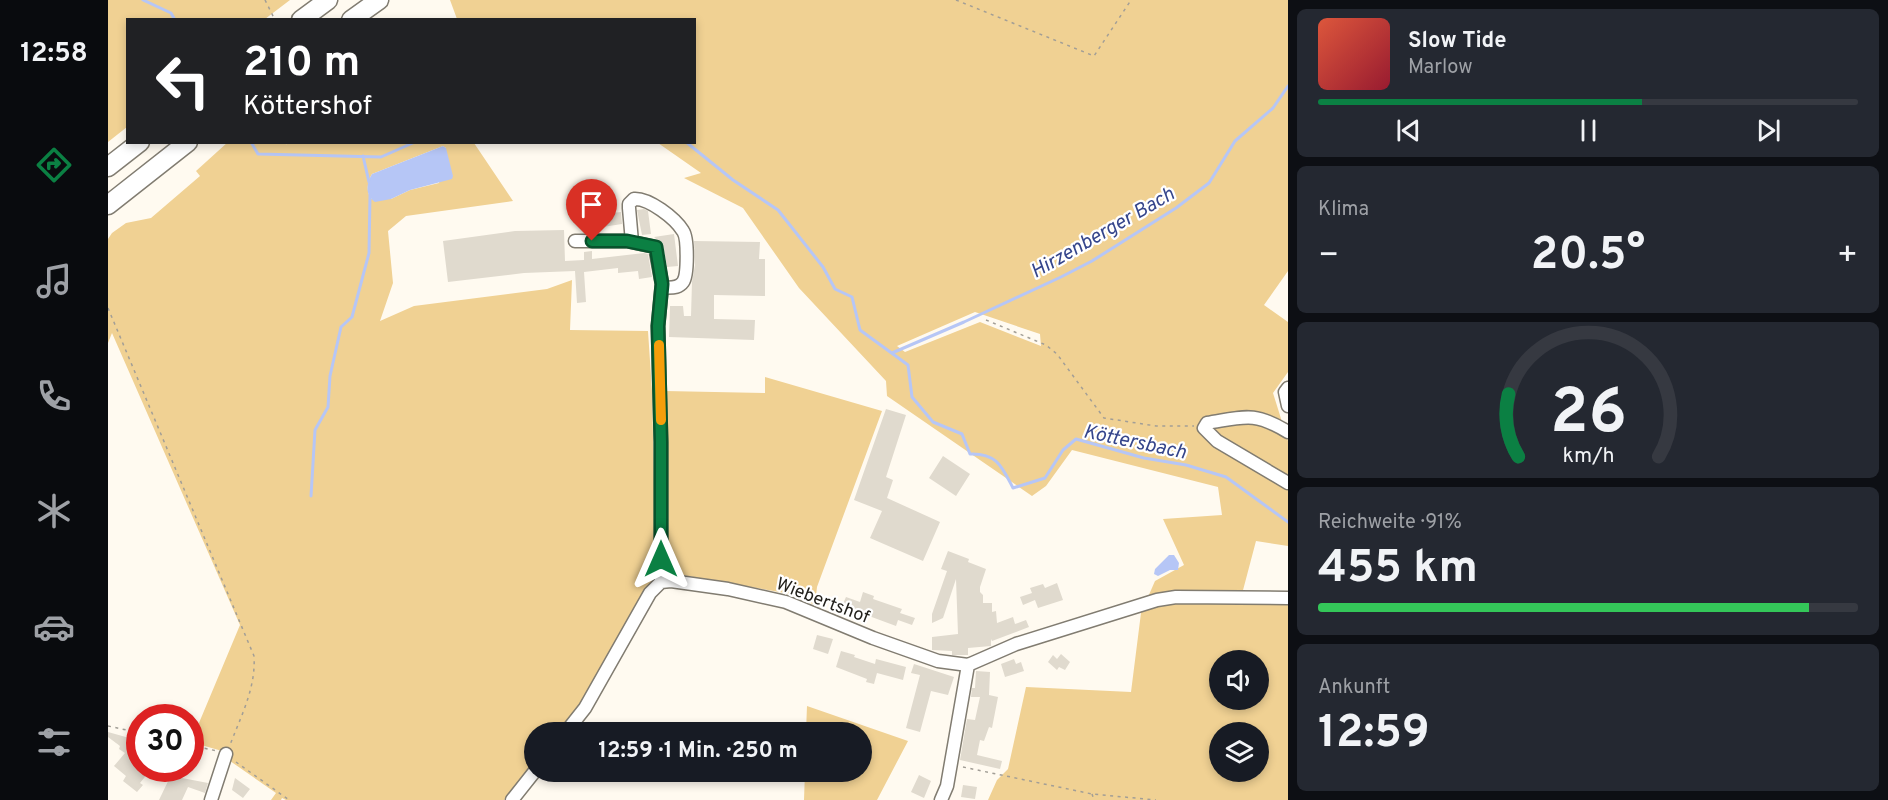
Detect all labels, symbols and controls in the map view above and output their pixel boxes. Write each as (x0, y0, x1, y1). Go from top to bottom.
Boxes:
text: Slow Tide (1408, 28, 1507, 55)
text: 12:58 (20, 37, 88, 71)
text: 210 m (243, 38, 360, 91)
icon: left (144, 42, 222, 120)
text: Marlow (1408, 55, 1472, 81)
text: Köttershof (243, 90, 372, 124)
icon: previous (1392, 114, 1425, 147)
icon: pause (1572, 114, 1605, 147)
icon: next (1752, 114, 1785, 147)
icon: directions (33, 144, 75, 186)
pin (566, 179, 617, 241)
water label: Hirzenberger Bach (1026, 182, 1180, 286)
icon: arrive (575, 188, 608, 221)
text: Klima (1318, 197, 1369, 223)
text: 20.5° (1531, 228, 1645, 285)
text: − (1318, 236, 1339, 278)
text: + (1837, 236, 1858, 278)
icon: music (33, 260, 75, 302)
icon: phone (33, 375, 75, 417)
text: 26 (1550, 376, 1626, 455)
water label: Köttersbach (1081, 419, 1189, 467)
text: km/h (1562, 443, 1614, 470)
icon: climate (33, 490, 75, 532)
text: Reichweite · 91% (1318, 510, 1462, 536)
position arrow (629, 527, 693, 591)
text: 455 km (1318, 541, 1478, 598)
street label: Wiebertshof (772, 573, 872, 630)
icon: car (33, 606, 75, 648)
map controls (1209, 650, 1269, 782)
button: sound (1209, 650, 1269, 710)
text: Ankunft (1318, 675, 1390, 701)
speed limit sign: 30 (126, 704, 204, 782)
text: 12:59 (1318, 706, 1430, 763)
icon: filters (33, 721, 75, 763)
button: layers (1209, 722, 1269, 782)
text: 12:59 · 1 Min. · 250 m (598, 738, 798, 765)

